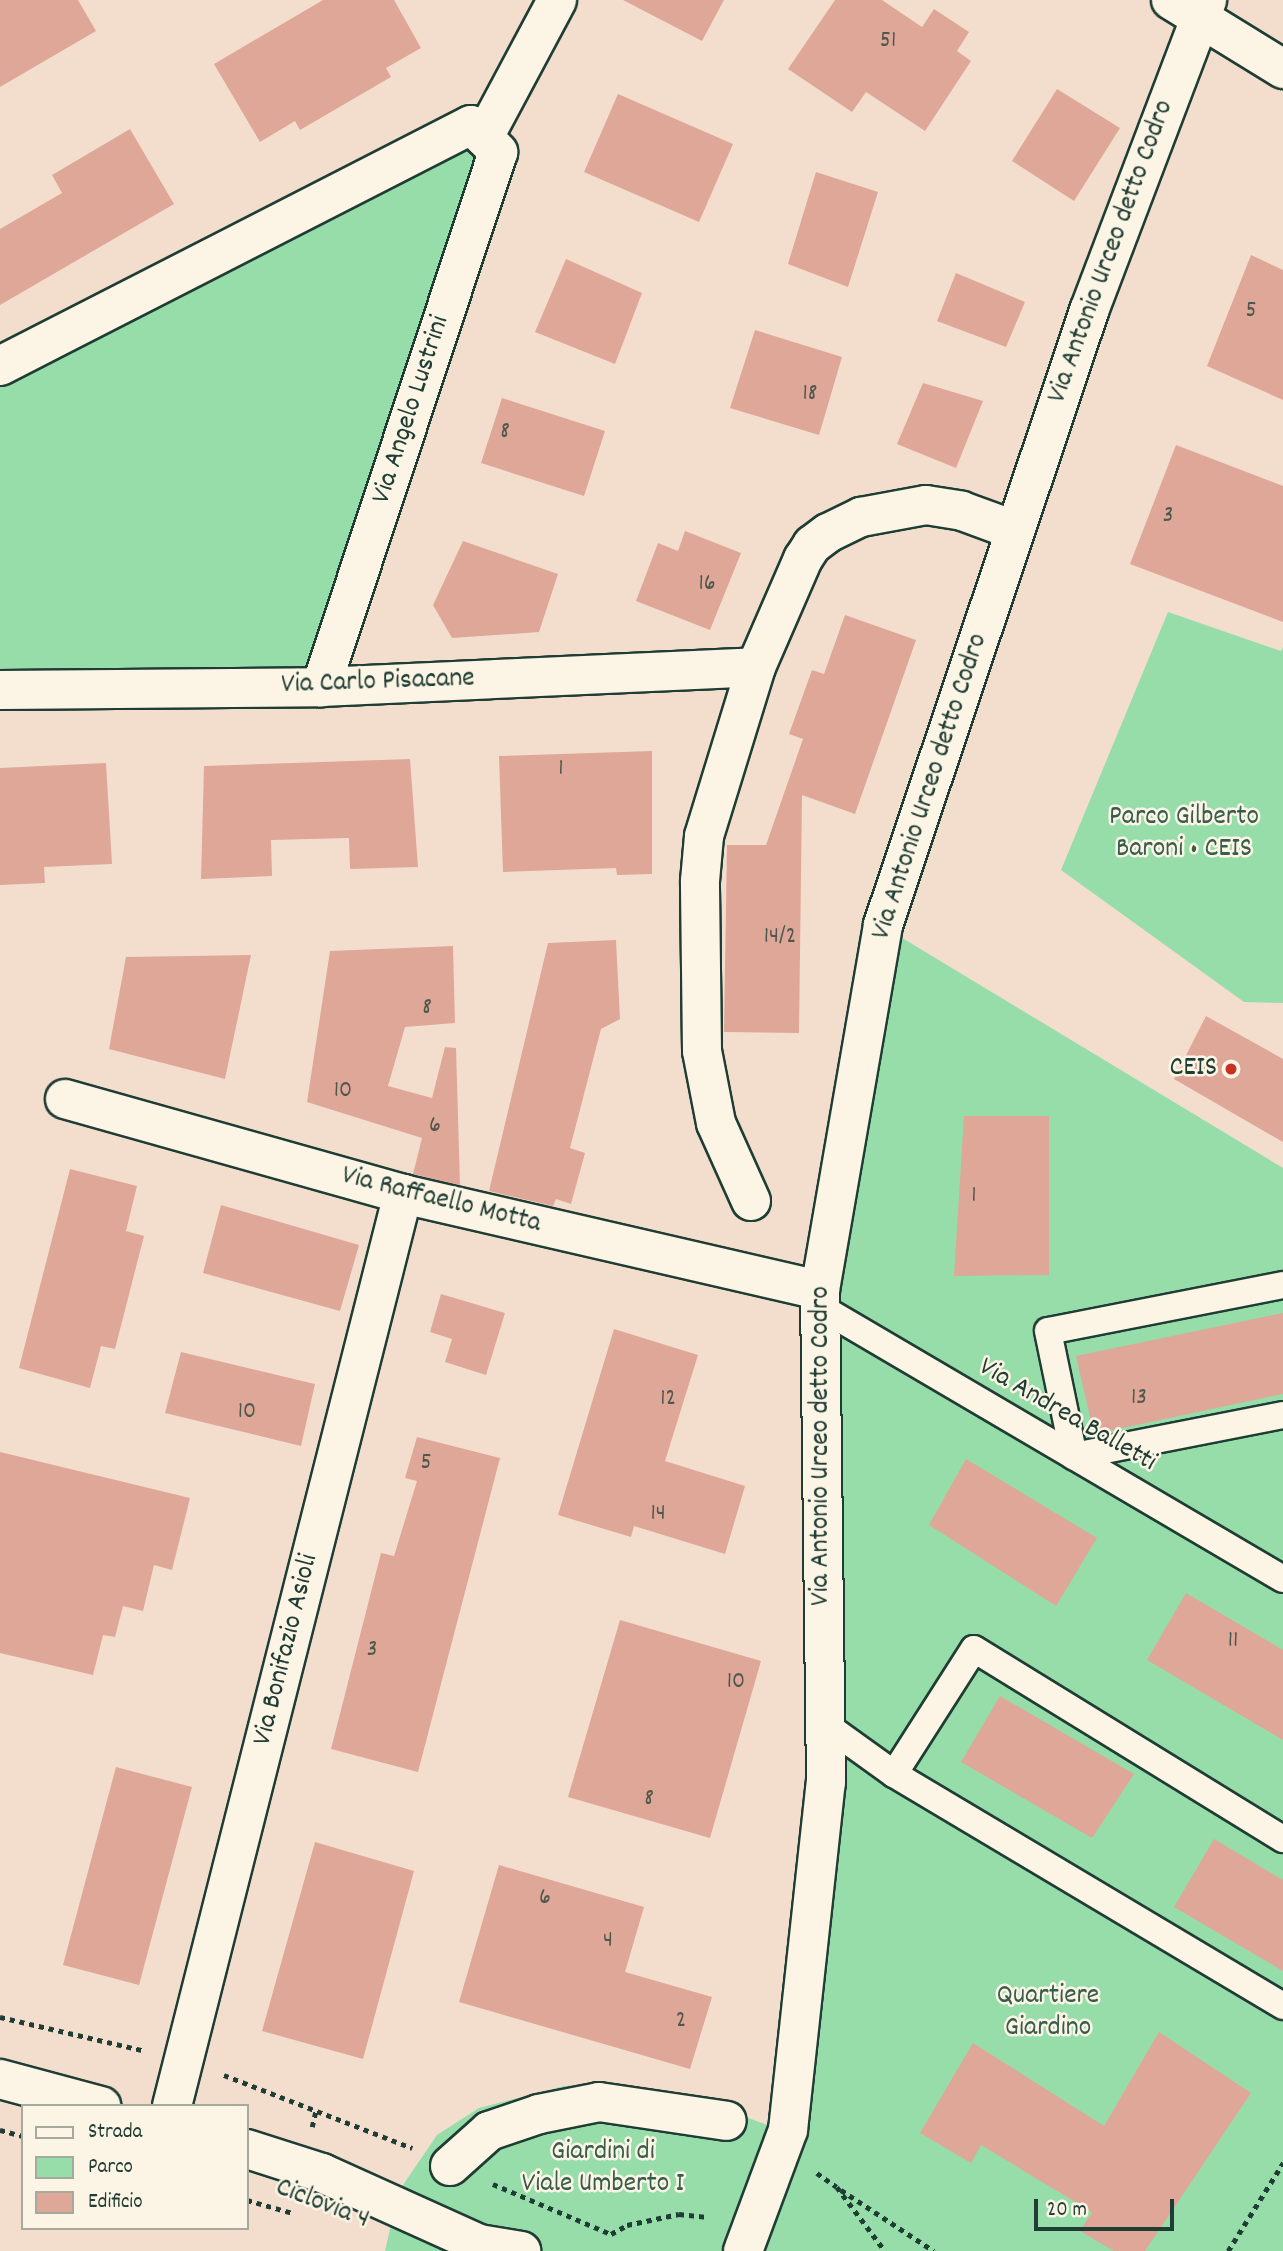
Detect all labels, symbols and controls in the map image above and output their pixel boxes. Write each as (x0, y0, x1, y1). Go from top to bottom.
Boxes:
house number: 51 (880, 28, 896, 56)
street label: Via Antonio Urceo detto Codro (1042, 96, 1182, 408)
house number: 5 (1245, 298, 1257, 326)
street label: Via Angelo Lustrini (366, 312, 458, 508)
house number: 18 (803, 381, 817, 409)
house number: 8 (500, 419, 510, 447)
house number: 3 (1163, 503, 1173, 531)
house number: 16 (698, 571, 716, 599)
street label: Via Antonio Urceo detto Codro (866, 630, 996, 944)
street label: Via Carlo Pisacane (281, 663, 475, 703)
house number: 1 (558, 756, 564, 784)
park label: Parco Gilberto Baroni • CEIS (1109, 801, 1259, 867)
house number: 14/2 (764, 924, 796, 952)
house number: 8 (422, 995, 432, 1023)
place label: CEIS (1169, 1052, 1217, 1086)
marker: CEIS (1223, 1061, 1239, 1077)
house number: 10 (334, 1078, 352, 1106)
house number: 6 (429, 1113, 441, 1141)
street label: Via Raffaello Motta (338, 1160, 544, 1242)
house number: 1 (971, 1183, 977, 1211)
street label: Via Antonio Urceo detto Codro (805, 1286, 839, 1606)
street label: Via Andrea Balletti (972, 1352, 1162, 1480)
house number: 13 (1131, 1385, 1147, 1413)
house number: 12 (660, 1386, 676, 1414)
house number: 10 (238, 1399, 256, 1427)
house number: 5 (420, 1450, 432, 1478)
house number: 14 (650, 1501, 666, 1529)
street label: Via Bonifazio Asioli (247, 1551, 327, 1749)
house number: 11 (1228, 1628, 1238, 1656)
house number: 3 (367, 1637, 377, 1665)
house number: 10 (727, 1669, 745, 1697)
house number: 8 (644, 1786, 654, 1814)
house number: 6 (539, 1885, 551, 1913)
house number: 4 (603, 1928, 613, 1956)
park label: Quartiere Giardino (997, 1980, 1099, 2046)
house number: 2 (676, 2008, 686, 2036)
legend (21, 2104, 248, 2230)
text: Strada (88, 2118, 142, 2148)
park label: Giardini di Viale Umberto I (522, 2136, 684, 2202)
text: Parco (88, 2153, 133, 2183)
street label: Ciclovia 4 (271, 2172, 373, 2238)
scale bar (1038, 2184, 1178, 2228)
text: Edificio (88, 2188, 143, 2218)
text: 20 m (1047, 2196, 1087, 2226)

